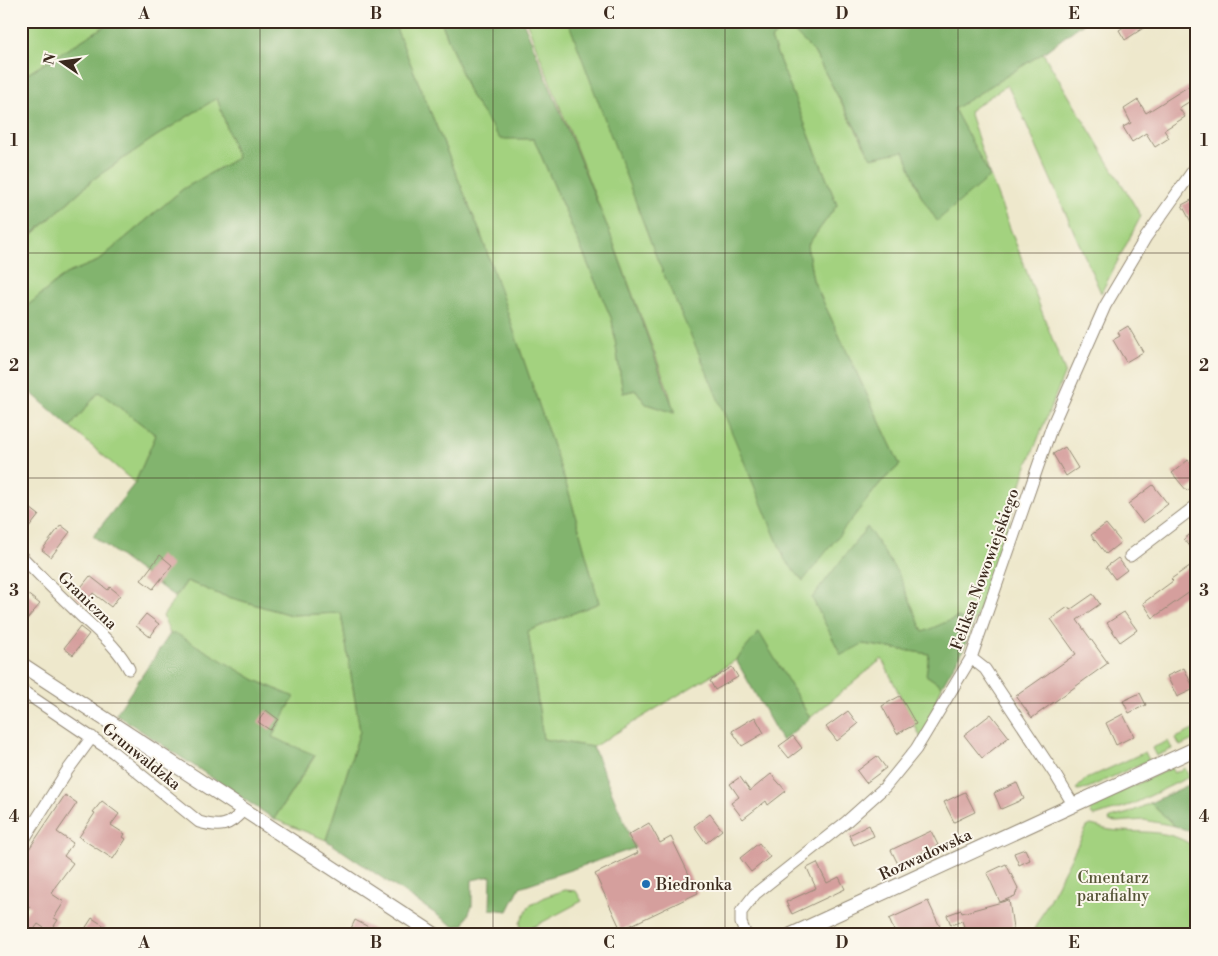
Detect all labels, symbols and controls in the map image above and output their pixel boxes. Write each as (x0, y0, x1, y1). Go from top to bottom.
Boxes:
text: A (137, 4, 150, 24)
text: B (370, 4, 382, 24)
text: C (603, 4, 615, 24)
text: D (836, 4, 849, 24)
text: E (1068, 4, 1080, 24)
north arrow (38, 38, 88, 88)
text: N (40, 52, 60, 67)
text: 1 (10, 131, 18, 151)
text: 1 (1200, 131, 1208, 151)
text: 2 (9, 356, 19, 376)
text: 2 (1199, 356, 1209, 376)
street label: Feliksa Nowowiejskiego (946, 486, 1024, 653)
street label: Graniczna (53, 567, 122, 635)
text: 3 (9, 581, 19, 601)
text: 3 (1199, 581, 1209, 601)
street label: Grunwaldzka (98, 719, 185, 795)
text: 4 (9, 807, 20, 827)
text: 4 (1199, 807, 1210, 827)
street label: Rozwadowska (876, 824, 976, 885)
park label: Cmentarz parafialny (1077, 868, 1149, 906)
place label: Biedronka (655, 875, 733, 895)
marker: Biedronka (640, 878, 652, 890)
text: A (137, 933, 150, 953)
text: B (370, 933, 382, 953)
text: C (603, 933, 615, 953)
text: D (836, 933, 849, 953)
text: E (1068, 933, 1080, 953)

